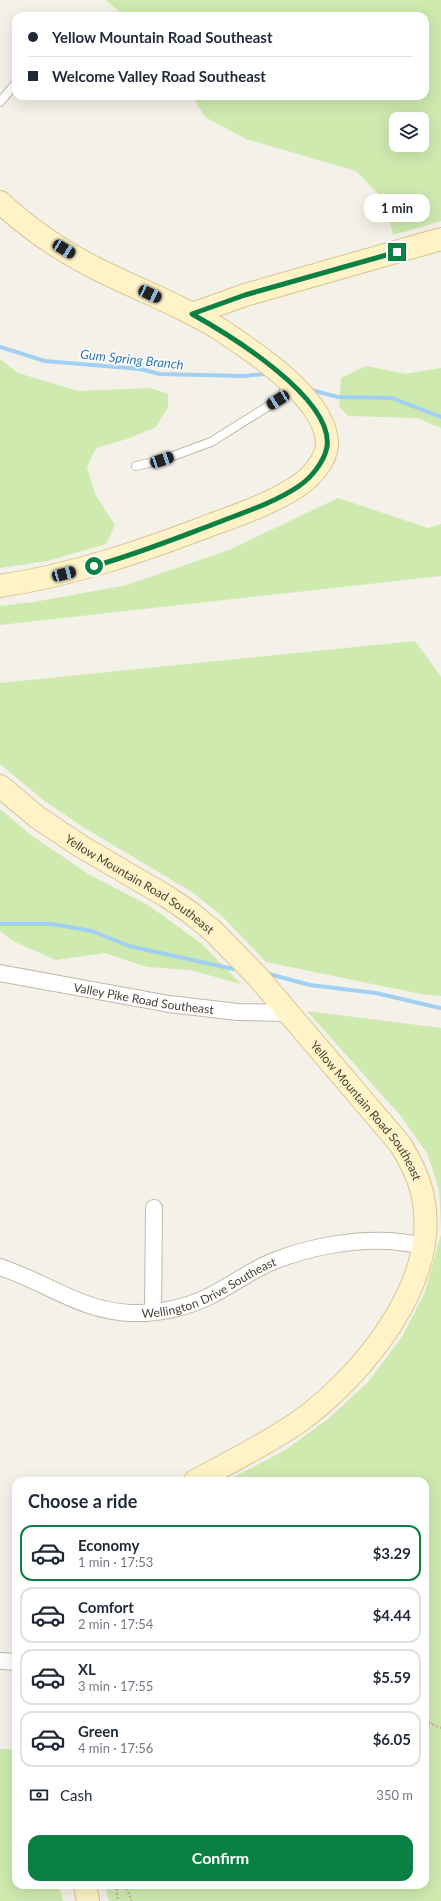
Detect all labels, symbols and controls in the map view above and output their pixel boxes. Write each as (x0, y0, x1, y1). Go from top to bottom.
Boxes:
text: Yellow Mountain Road Southeast (52, 28, 272, 46)
text: Welcome Valley Road Southeast (52, 67, 266, 85)
map controls (389, 112, 429, 152)
button: layers (389, 112, 429, 152)
callout: 1 min (364, 194, 430, 222)
text: 1 min (381, 200, 413, 216)
car (51, 238, 77, 260)
route end (388, 243, 406, 261)
car (137, 283, 163, 305)
water label: Gum Spring Branch (79, 346, 185, 372)
car (265, 389, 291, 411)
car (149, 450, 175, 470)
route start (85, 557, 103, 575)
car (51, 565, 77, 583)
street label: Yellow Mountain Road Southeast (63, 831, 218, 937)
street label: Valley Pike Road Southeast (72, 979, 215, 1017)
street label: Yellow Mountain Road Southeast (308, 1037, 426, 1183)
street label: Wellington Drive Southeast (141, 1253, 279, 1321)
text: Choose a ride (28, 1490, 137, 1512)
icon: car (30, 1535, 66, 1571)
text: Economy (78, 1536, 139, 1554)
text: $3.29 (373, 1544, 411, 1562)
text: 1 min · 17:53 (78, 1554, 153, 1570)
icon: car (30, 1597, 66, 1633)
text: Comfort (78, 1598, 134, 1616)
text: $4.44 (373, 1606, 411, 1624)
text: 2 min · 17:54 (78, 1616, 153, 1632)
icon: car (30, 1659, 66, 1695)
text: XL (78, 1660, 96, 1678)
text: $5.59 (373, 1668, 411, 1686)
text: 3 min · 17:55 (78, 1678, 153, 1694)
icon: car (30, 1721, 66, 1757)
text: Green (78, 1722, 119, 1740)
text: $6.05 (373, 1730, 411, 1748)
text: 4 min · 17:56 (78, 1740, 153, 1756)
icon: cash (28, 1784, 50, 1806)
text: Cash (60, 1786, 92, 1804)
text: 350 m (376, 1787, 413, 1803)
button: Confirm (28, 1835, 413, 1881)

